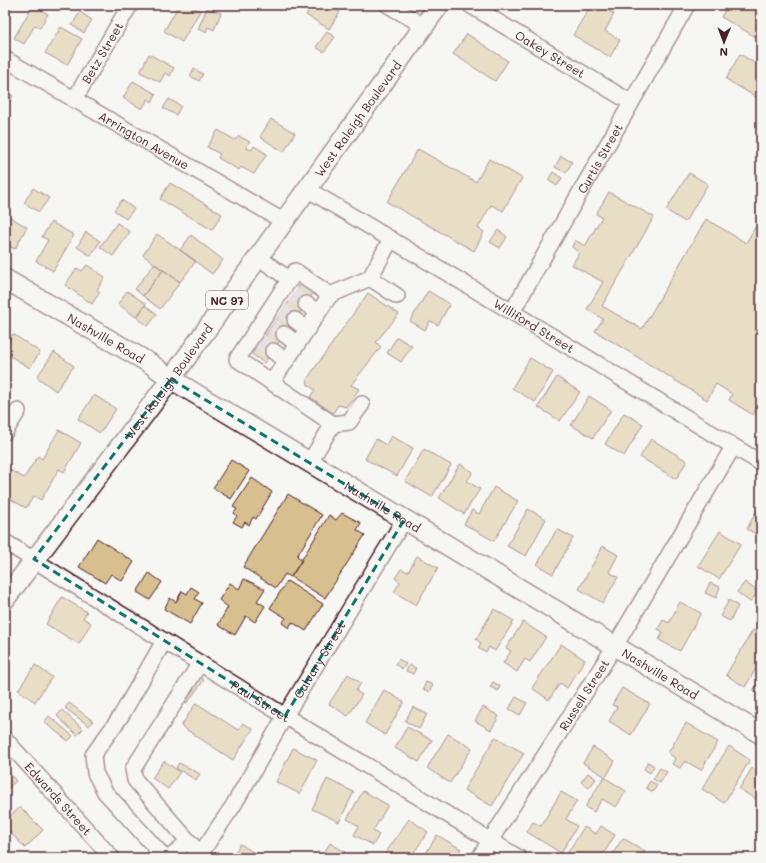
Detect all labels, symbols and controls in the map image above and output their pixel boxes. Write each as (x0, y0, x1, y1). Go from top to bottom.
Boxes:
street label: Betz Street (78, 19, 126, 86)
north arrow (704, 22, 744, 62)
street label: Oakey Street (512, 26, 588, 81)
text: N (720, 45, 728, 60)
street label: West Raleigh Boulevard (311, 57, 405, 180)
street label: Arrington Avenue (96, 107, 192, 173)
street label: Curtis Street (573, 120, 626, 196)
road number: NC 97 (206, 291, 248, 309)
street label: Williford Street (491, 295, 577, 356)
street label: Nashville Road (65, 309, 148, 367)
street label: West Raleigh Boulevard (121, 320, 216, 442)
street label: Nashville Road (342, 477, 424, 536)
street label: Calvary Street (290, 618, 349, 701)
street label: Nashville Road (619, 644, 702, 703)
street label: Russell Street (555, 656, 612, 733)
street label: Paul Street (228, 677, 293, 725)
street label: Edwards Street (21, 759, 95, 838)

